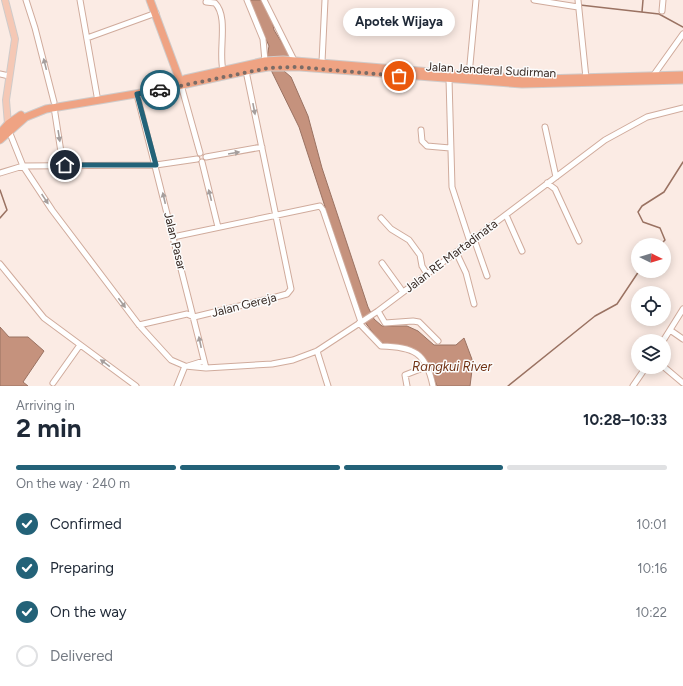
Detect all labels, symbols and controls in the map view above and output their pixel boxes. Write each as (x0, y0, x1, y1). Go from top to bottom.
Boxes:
callout: Apotek Wijaya (343, 8, 455, 36)
text: Apotek Wijaya (355, 14, 443, 29)
one-way arrow (42, 58, 48, 70)
pin (382, 59, 416, 93)
street label: Jalan Jenderal Sudirman (425, 60, 557, 80)
icon: bag (388, 65, 410, 87)
courier (140, 70, 180, 110)
icon: car (149, 79, 171, 101)
one-way arrow (251, 103, 257, 115)
one-way arrow (56, 130, 62, 142)
pin (48, 148, 82, 182)
one-way arrow (228, 150, 240, 156)
icon: home (54, 154, 76, 176)
one-way arrow (207, 189, 213, 201)
one-way arrow (160, 191, 166, 204)
one-way arrow (41, 193, 49, 204)
street label: Jalan Pasar (161, 210, 189, 272)
street label: Jalan RE Martadinata (402, 217, 500, 295)
north arrow (631, 238, 671, 278)
map controls (631, 238, 671, 374)
button: locate (631, 286, 671, 326)
street label: Jalan Gereja (210, 290, 278, 320)
one-way arrow (118, 298, 127, 309)
button: layers (631, 334, 671, 374)
one-way arrow (197, 336, 203, 348)
one-way arrow (99, 359, 110, 367)
water label: Rangkui River (412, 359, 492, 374)
text: Arriving in (16, 398, 75, 413)
text: 10:28–10:33 (583, 411, 667, 429)
text: 2 min (16, 412, 82, 444)
text: On the way · 240 m (16, 476, 130, 491)
icon: check (16, 513, 38, 535)
text: Confirmed (50, 515, 122, 533)
text: 10:01 (636, 517, 667, 532)
icon: check (16, 557, 38, 579)
text: Preparing (50, 559, 114, 577)
text: 10:16 (637, 561, 667, 576)
icon: check (16, 601, 38, 623)
text: On the way (50, 603, 127, 621)
text: 10:22 (635, 605, 667, 620)
text: Delivered (50, 647, 113, 665)

